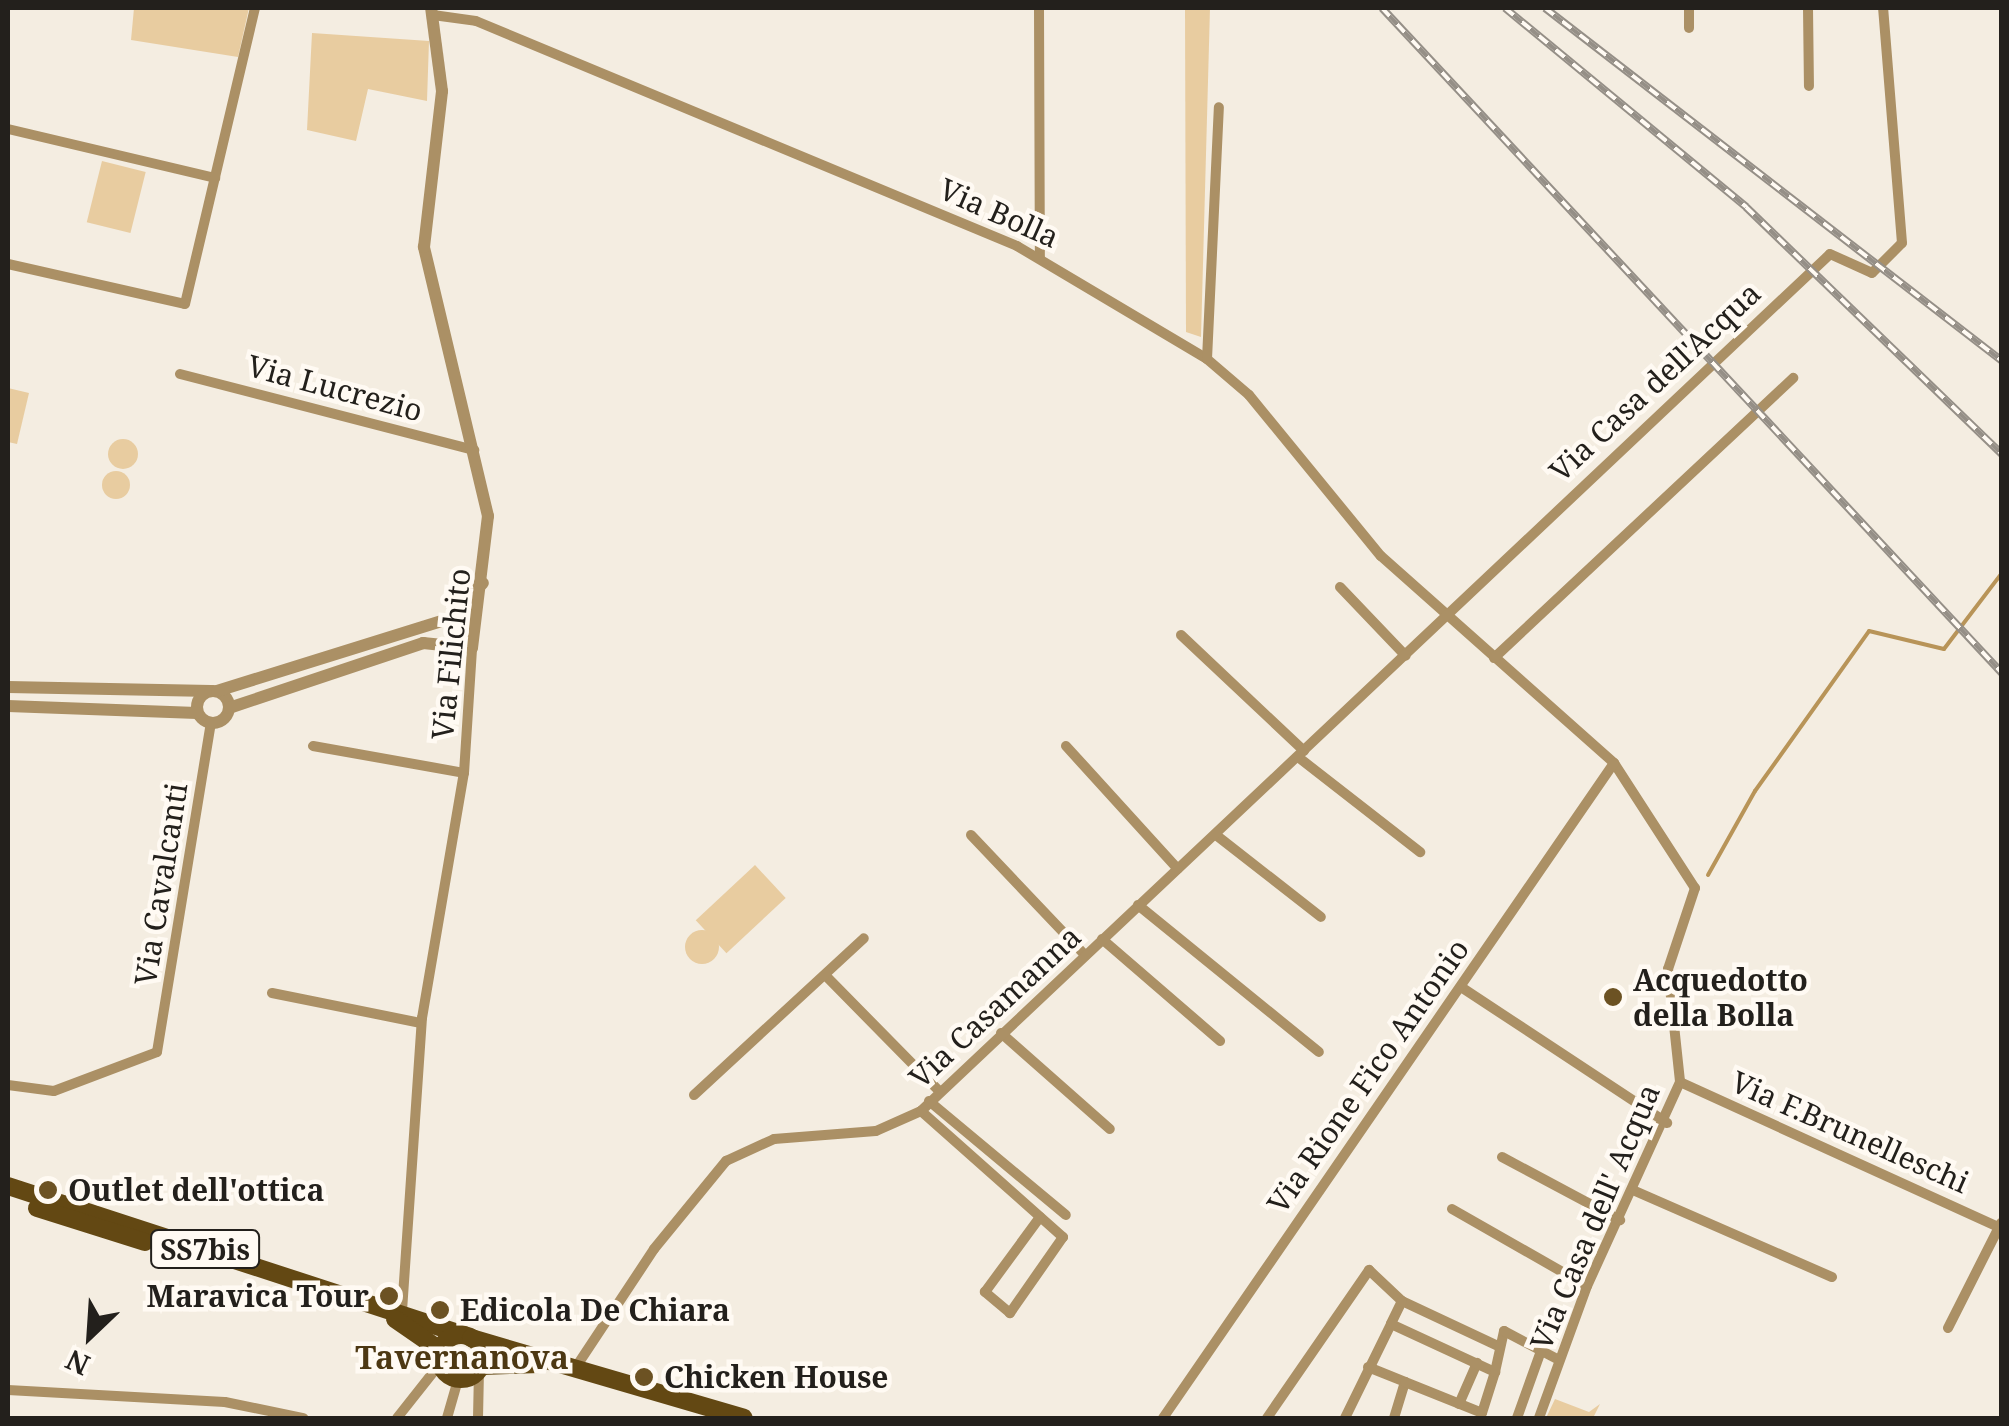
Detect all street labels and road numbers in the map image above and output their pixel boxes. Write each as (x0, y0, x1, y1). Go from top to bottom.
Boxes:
street label: Via Bolla (934, 171, 1064, 255)
street label: Via Casa dell'Acqua (1542, 275, 1768, 489)
street label: Via Lucrezio (244, 347, 426, 429)
street label: Via Filichito (424, 567, 478, 741)
street label: Via Cavalcanti (127, 780, 195, 988)
street label: Via Casamanna (902, 918, 1088, 1096)
street label: Via Rione Fico Antonio (1260, 932, 1476, 1220)
street label: Via F.Brunelleschi (1726, 1064, 1974, 1200)
street label: Via Casa dell' Acqua (1523, 1079, 1667, 1355)
road number: SS7bis (150, 1226, 260, 1272)

